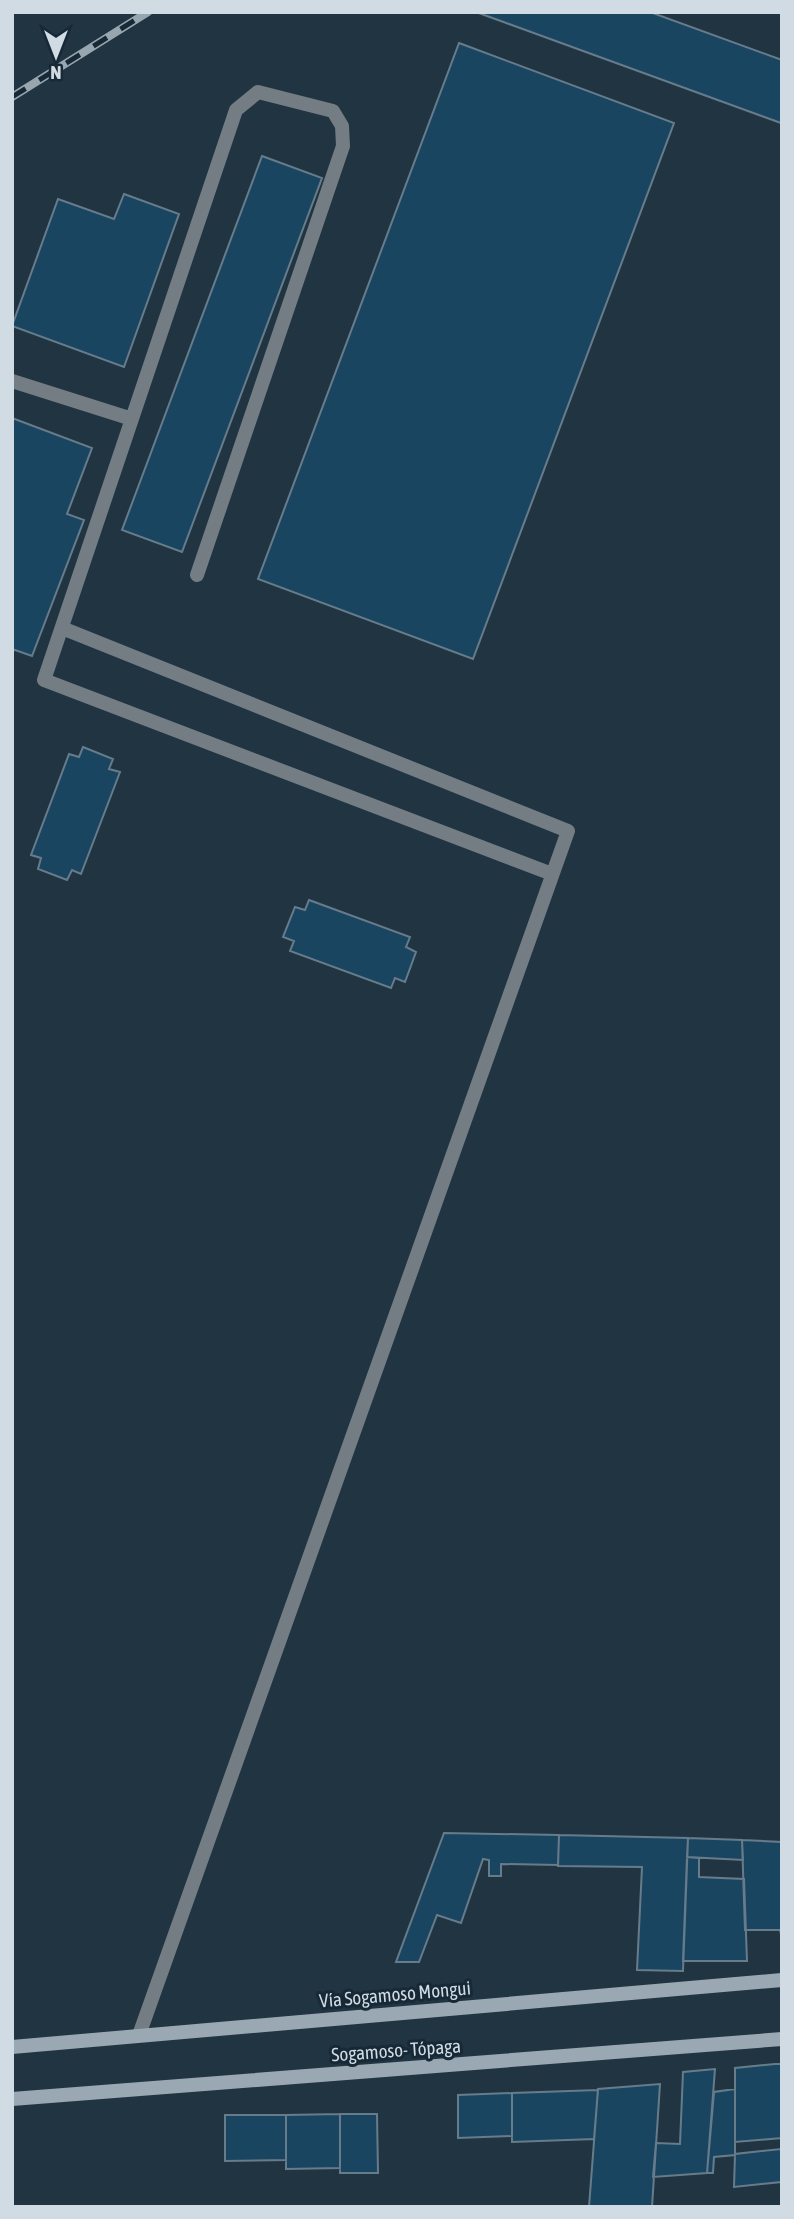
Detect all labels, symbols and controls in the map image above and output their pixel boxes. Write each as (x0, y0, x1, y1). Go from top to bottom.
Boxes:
north arrow (21, 21, 91, 91)
text: N (50, 62, 62, 84)
street label: Vía Sogamoso Mongui (318, 1976, 472, 2012)
street label: Sogamoso- Tópaga (331, 2035, 461, 2065)

